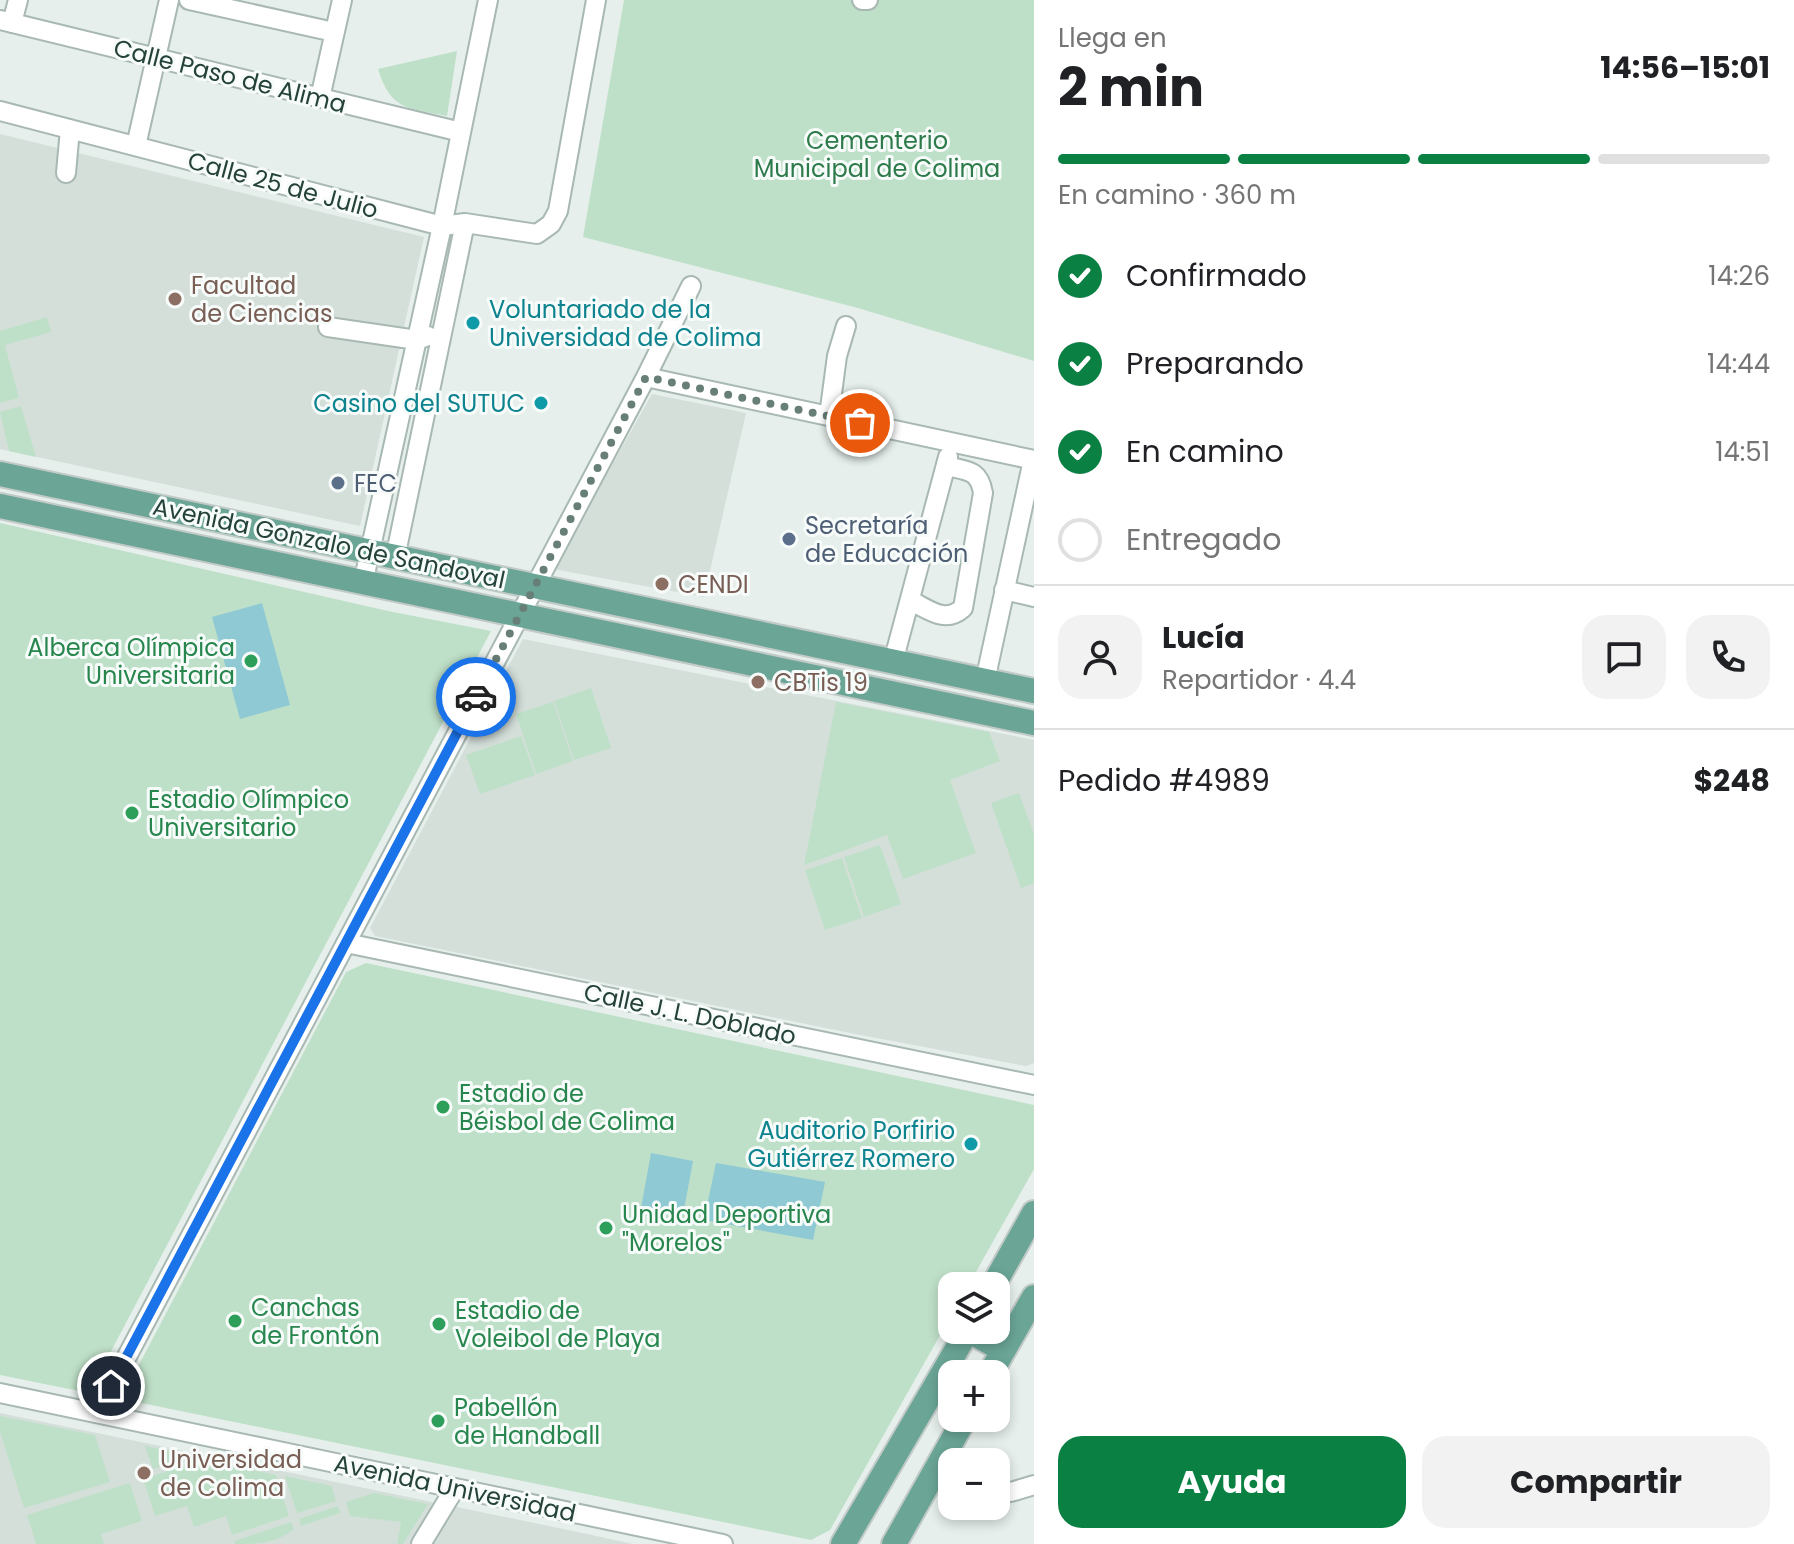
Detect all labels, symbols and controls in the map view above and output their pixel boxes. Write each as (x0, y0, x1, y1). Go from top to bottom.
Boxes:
text: Llega en (1058, 20, 1167, 56)
street label: Calle Paso de Alima (110, 31, 350, 121)
text: 14:56–15:01 (1600, 46, 1770, 89)
text: 2 min (1058, 51, 1204, 124)
park label: Cementerio Municipal de Colima (754, 124, 1000, 185)
street label: Calle 25 de Julio (184, 144, 382, 226)
text: En camino · 360 m (1058, 177, 1296, 213)
icon: check (1058, 254, 1102, 298)
text: Confirmado (1126, 254, 1307, 297)
text: 14:26 (1708, 258, 1770, 294)
place label: Facultad de Ciencias (191, 269, 332, 330)
marker: Facultad de Ciencias (166, 290, 184, 308)
place label: Voluntariado de la Universidad de Colima (489, 293, 761, 354)
marker: Voluntariado de la Universidad de Colima (464, 314, 482, 332)
icon: check (1058, 342, 1102, 386)
text: Preparando (1126, 342, 1304, 385)
text: 14:44 (1707, 346, 1770, 382)
place label: Casino del SUTUC (313, 387, 525, 420)
pin (826, 389, 894, 457)
marker: Casino del SUTUC (532, 394, 550, 412)
icon: bag (838, 401, 882, 445)
icon: check (1058, 430, 1102, 474)
text: En camino (1126, 430, 1284, 473)
text: 14:51 (1715, 434, 1770, 470)
place label: FEC (354, 467, 397, 500)
marker: FEC (329, 474, 347, 492)
street label: Avenida Gonzalo de Sandoval (150, 490, 508, 596)
place label: Secretaría de Educación (805, 509, 968, 570)
text: Entregado (1126, 518, 1281, 561)
marker: Secretaría de Educación (780, 530, 798, 548)
place label: CENDI (678, 568, 749, 601)
marker: CENDI (653, 575, 671, 593)
button: person (1058, 615, 1142, 699)
button: chat (1582, 615, 1666, 699)
button: phone (1686, 615, 1770, 699)
text: Lucía (1162, 616, 1245, 659)
place label: Alberca Olímpica Universitaria (27, 631, 235, 692)
marker: Alberca Olímpica Universitaria (242, 652, 260, 670)
courier (436, 657, 516, 737)
text: Repartidor · 4.4 (1162, 662, 1356, 698)
place label: CBTis 19 (774, 666, 868, 699)
marker: CBTis 19 (749, 673, 767, 691)
icon: car (454, 675, 498, 719)
text: Pedido #4989 (1058, 759, 1270, 802)
text: $248 (1693, 759, 1770, 802)
place label: Estadio Olímpico Universitario (148, 783, 349, 844)
marker: Estadio Olímpico Universitario (123, 804, 141, 822)
street label: Calle J. L. Doblado (581, 975, 799, 1053)
place label: Estadio de Béisbol de Colima (459, 1077, 675, 1138)
marker: Estadio de Béisbol de Colima (434, 1098, 452, 1116)
place label: Auditorio Porfirio Gutiérrez Romero (747, 1114, 955, 1175)
marker: Auditorio Porfirio Gutiérrez Romero (962, 1135, 980, 1153)
place label: Unidad Deportiva "Morelos" (622, 1198, 831, 1259)
marker: Unidad Deportiva "Morelos" (597, 1219, 615, 1237)
map controls (938, 1272, 1010, 1520)
button: layers (938, 1272, 1010, 1344)
place label: Canchas de Frontón (251, 1291, 380, 1352)
place label: Estadio de Voleibol de Playa (455, 1294, 660, 1355)
marker: Canchas de Frontón (226, 1312, 244, 1330)
marker: Estadio de Voleibol de Playa (430, 1315, 448, 1333)
pin (77, 1352, 145, 1420)
button: + (938, 1360, 1010, 1432)
icon: home (89, 1364, 133, 1408)
place label: Pabellón de Handball (454, 1391, 600, 1452)
marker: Pabellón de Handball (429, 1412, 447, 1430)
button: Ayuda (1058, 1436, 1406, 1528)
button: Compartir (1422, 1436, 1770, 1528)
place label: Universidad de Colima (160, 1443, 302, 1504)
street label: Avenida Universidad (331, 1446, 579, 1530)
button: − (938, 1448, 1010, 1520)
marker: Universidad de Colima (135, 1464, 153, 1482)

